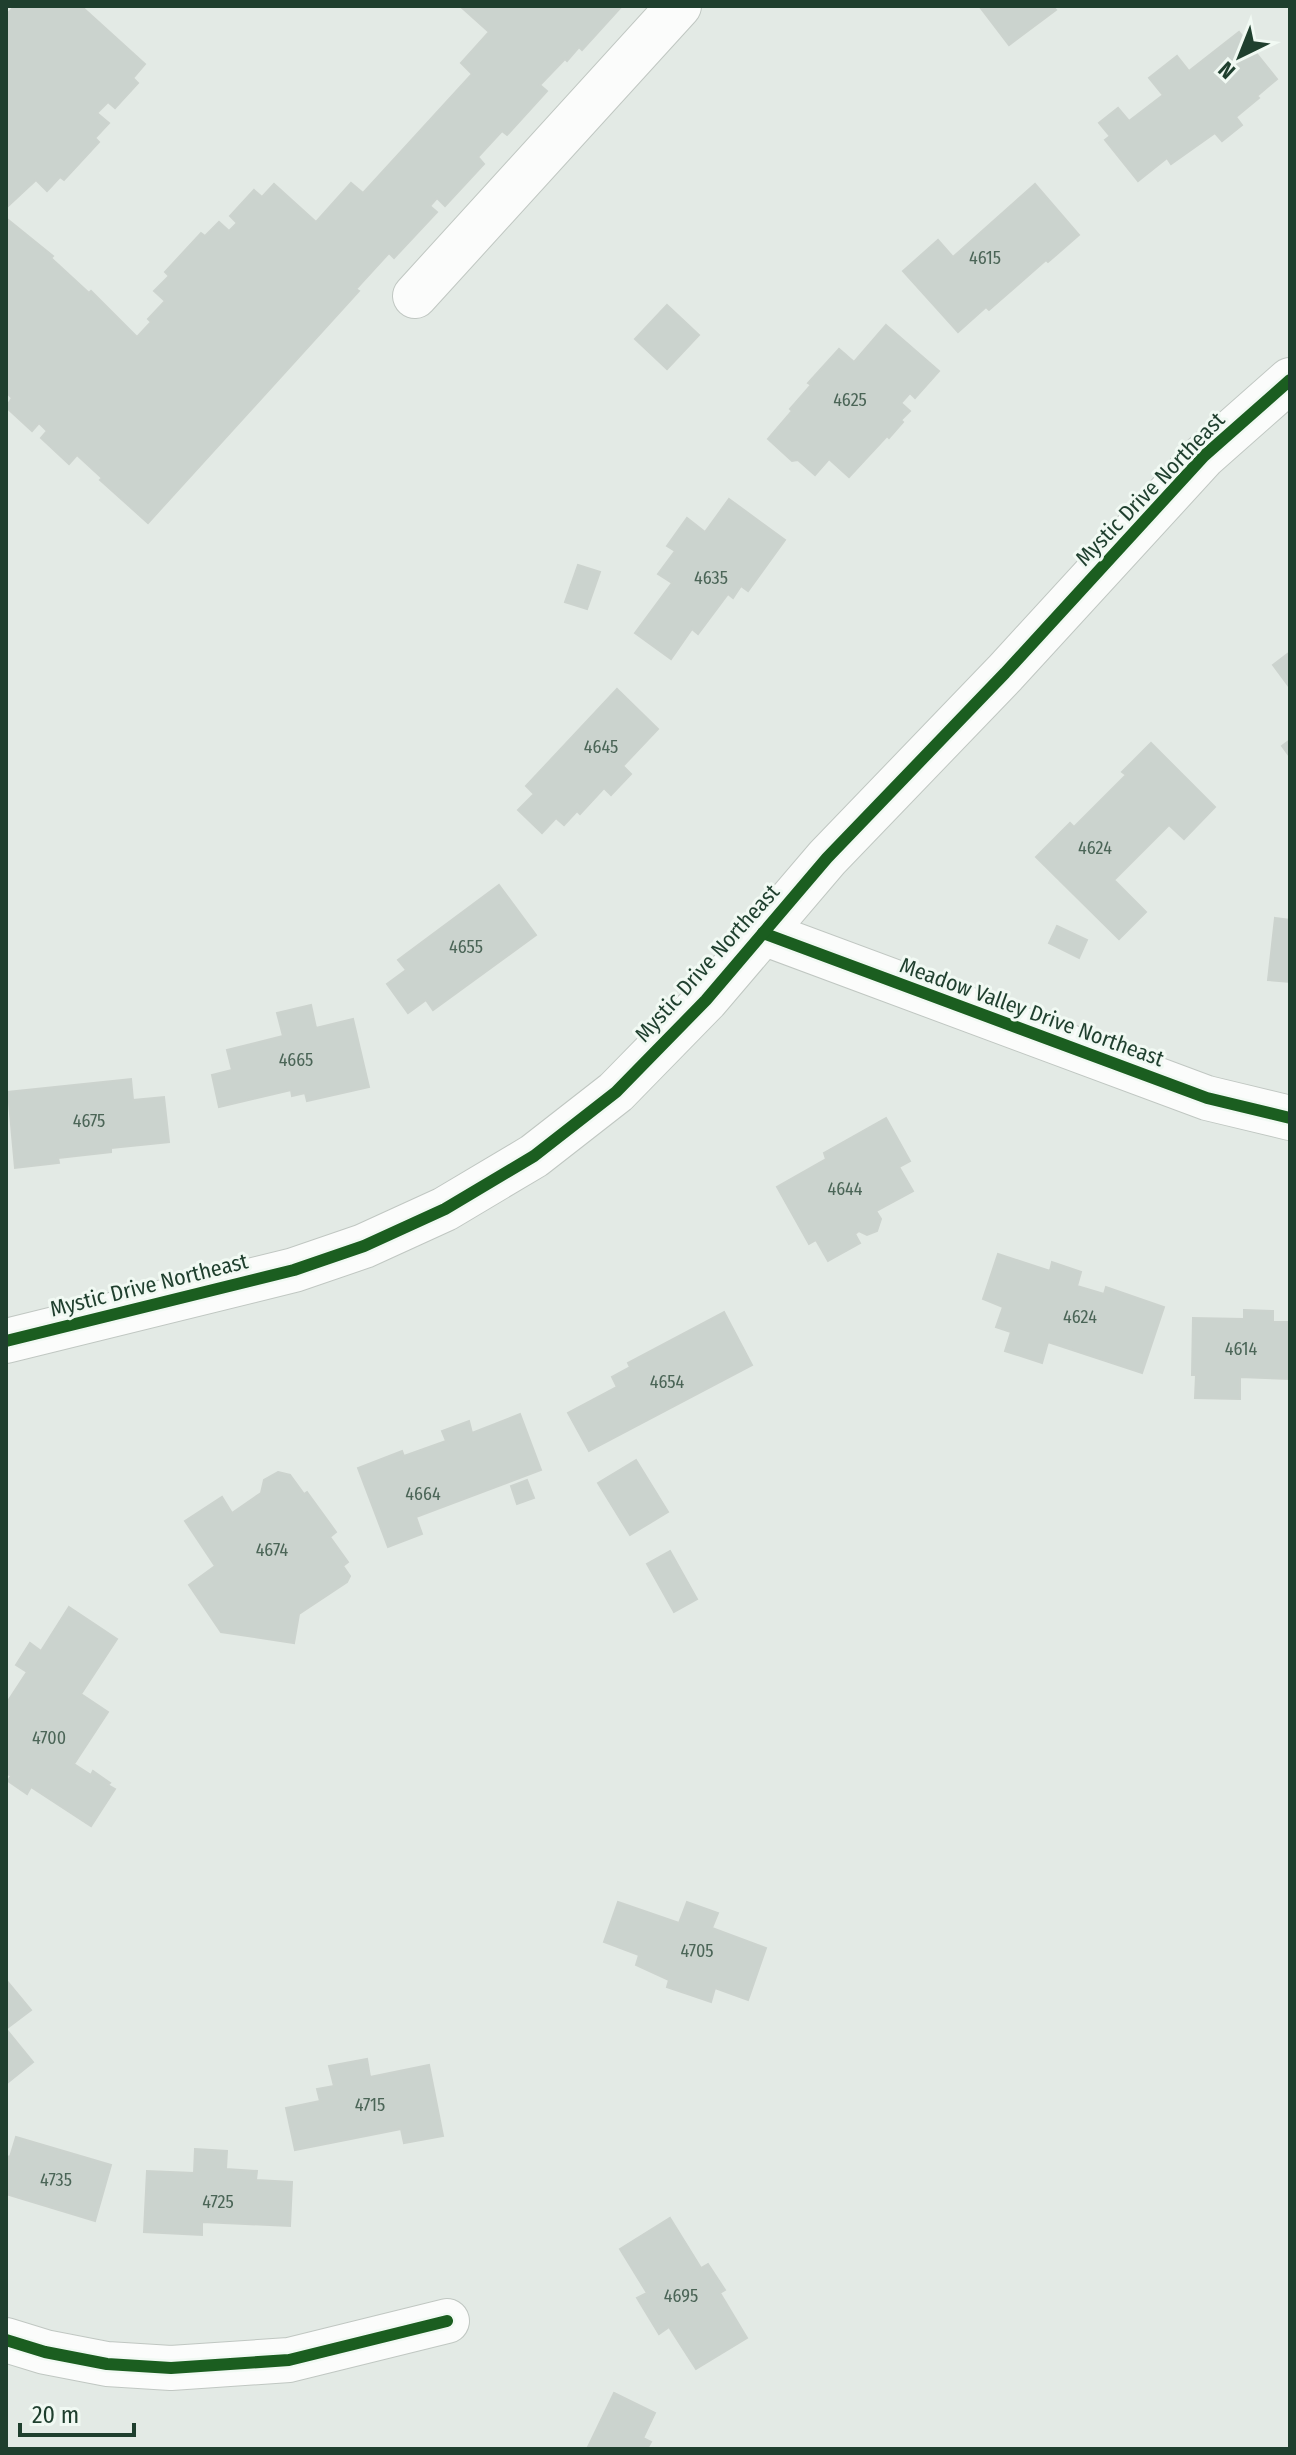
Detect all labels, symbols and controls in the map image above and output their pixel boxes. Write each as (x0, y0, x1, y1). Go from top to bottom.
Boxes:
north arrow (1200, 16, 1280, 96)
text: N (1213, 56, 1241, 85)
house number: 4615 (969, 247, 1001, 269)
house number: 4625 (833, 389, 867, 411)
street label: Mystic Drive Northeast (1070, 406, 1231, 571)
house number: 4635 (694, 567, 728, 589)
house number: 4645 (584, 736, 618, 758)
house number: 4624 (1078, 837, 1112, 859)
street label: Mystic Drive Northeast (629, 878, 785, 1047)
house number: 4655 (449, 936, 483, 958)
street label: Meadow Valley Drive Northeast (896, 952, 1169, 1073)
house number: 4665 (279, 1049, 313, 1071)
house number: 4675 (73, 1110, 105, 1132)
house number: 4644 (827, 1178, 863, 1200)
street label: Mystic Drive Northeast (47, 1247, 252, 1323)
house number: 4624 (1063, 1306, 1097, 1328)
house number: 4614 (1225, 1338, 1258, 1360)
house number: 4654 (650, 1371, 685, 1393)
house number: 4664 (405, 1483, 441, 1505)
house number: 4674 (256, 1539, 289, 1561)
house number: 4700 (32, 1727, 66, 1749)
house number: 4705 (680, 1940, 714, 1962)
house number: 4715 (355, 2094, 385, 2116)
house number: 4735 (40, 2169, 72, 2191)
house number: 4725 (202, 2191, 234, 2213)
house number: 4695 (664, 2285, 698, 2307)
scale bar (20, 2387, 134, 2437)
text: 20 m (32, 2401, 79, 2429)

